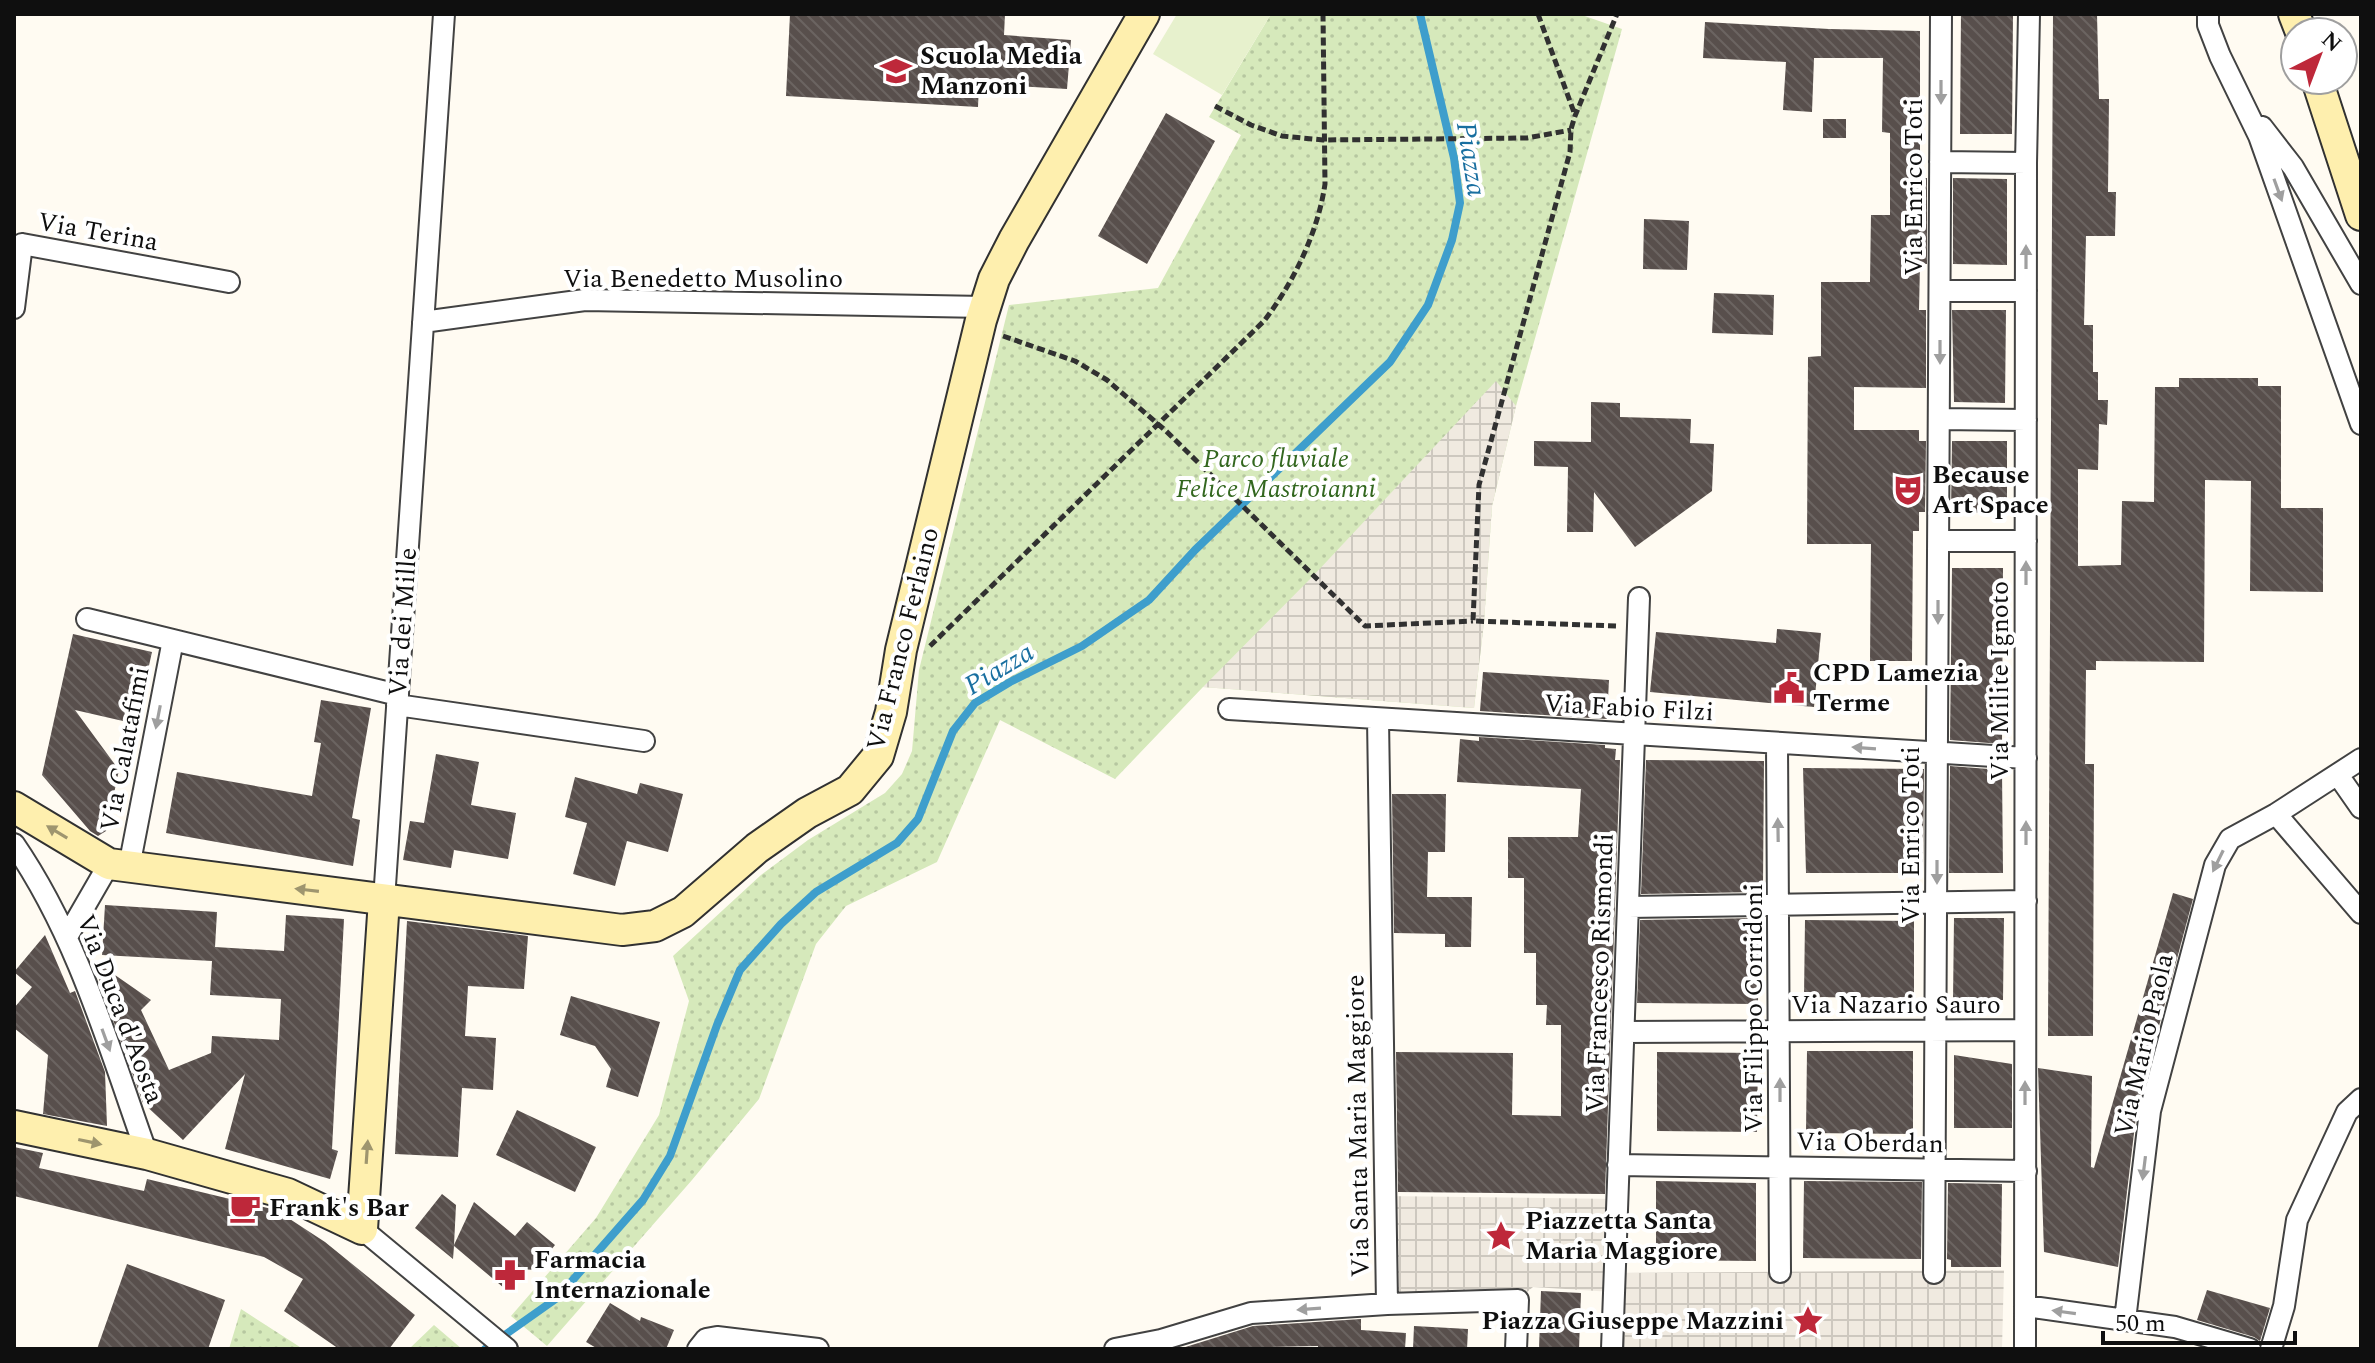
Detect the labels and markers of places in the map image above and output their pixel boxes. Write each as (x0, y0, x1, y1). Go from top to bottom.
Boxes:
place label: Scuola Media Manzoni (920, 36, 1083, 106)
school or university icon: Scuola Media Manzoni (879, 54, 913, 88)
place label: Because Art Space (1932, 455, 2049, 525)
theatre icon: Because Art Space (1891, 473, 1925, 507)
place label: CPD Lamezia Terme (1813, 653, 1979, 723)
public building icon: CPD Lamezia Terme (1772, 671, 1806, 705)
place label: Frank's Bar (269, 1188, 410, 1228)
cafe icon: Frank's Bar (228, 1191, 262, 1225)
place label: Piazzetta Santa Maria Maggiore (1525, 1201, 1718, 1271)
place icon: Piazzetta Santa Maria Maggiore (1484, 1219, 1518, 1253)
place label: Farmacia Internazionale (534, 1240, 711, 1310)
pharmacy icon: Farmacia Internazionale (493, 1258, 527, 1292)
place label: Piazza Giuseppe Mazzini (1481, 1301, 1784, 1341)
place icon: Piazza Giuseppe Mazzini (1791, 1304, 1825, 1338)

